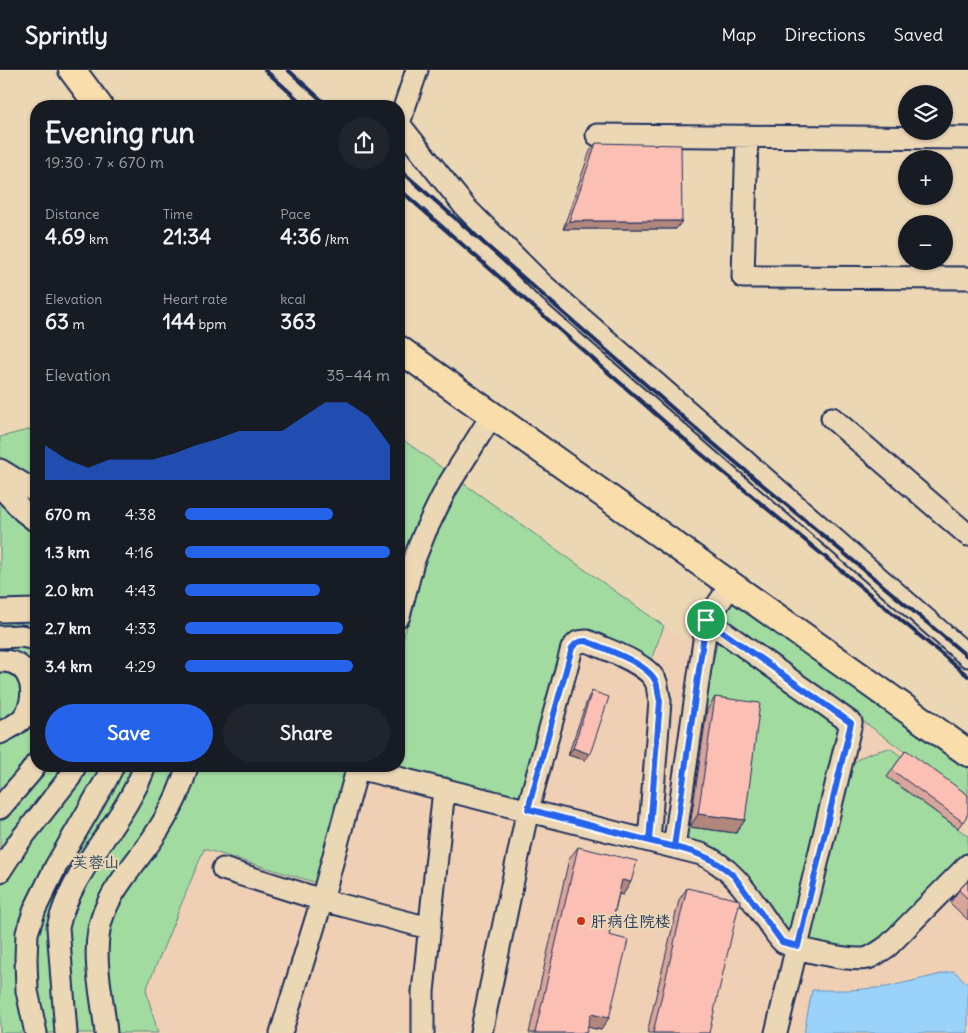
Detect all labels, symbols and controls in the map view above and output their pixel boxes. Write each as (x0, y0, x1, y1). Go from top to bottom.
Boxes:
text: Sprintly (25, 20, 108, 50)
text: Map (721, 23, 756, 46)
text: Directions (784, 23, 866, 46)
text: Saved (894, 23, 943, 46)
map controls (898, 85, 953, 270)
button: layers (898, 85, 953, 140)
text: Evening run (45, 115, 195, 151)
button: share (338, 117, 390, 169)
button: + (898, 150, 953, 205)
text: 19:30 · 7 × 670 m (45, 152, 164, 172)
text: Distance (45, 205, 100, 223)
text: Time (163, 205, 193, 223)
text: Pace (280, 205, 311, 223)
button: − (898, 215, 953, 270)
text: 4.69 (45, 223, 86, 250)
text: 21:34 (163, 223, 211, 250)
text: 4:36 (280, 223, 321, 250)
text: km (86, 230, 108, 248)
text: /km (321, 230, 349, 248)
text: Elevation (45, 290, 102, 308)
text: Heart rate (163, 290, 228, 308)
text: kcal (280, 290, 306, 308)
text: 63 (45, 308, 69, 335)
text: 144 (163, 308, 195, 335)
text: 363 (280, 308, 316, 335)
text: m (69, 315, 85, 333)
text: bpm (195, 315, 227, 333)
text: Elevation (45, 365, 111, 385)
text: 35–44 m (326, 365, 390, 385)
text: 670 m (45, 504, 90, 524)
text: 4:38 (125, 504, 156, 524)
text: 1.3 km (45, 542, 90, 562)
text: 4:16 (125, 542, 153, 562)
text: 2.0 km (45, 580, 94, 600)
text: 4:43 (125, 580, 156, 600)
pin (685, 599, 727, 641)
icon: arrive (692, 606, 720, 634)
text: 2.7 km (45, 618, 91, 638)
text: 4:33 (125, 618, 156, 638)
text: 3.4 km (45, 656, 92, 676)
text: 4:29 (125, 656, 156, 676)
button: Save (45, 704, 213, 762)
button: Share (223, 704, 390, 762)
park label: 芙蓉山 (72, 852, 120, 872)
place label: 肝病住院楼 (591, 911, 671, 931)
marker: 肝病住院楼 (575, 915, 587, 927)

